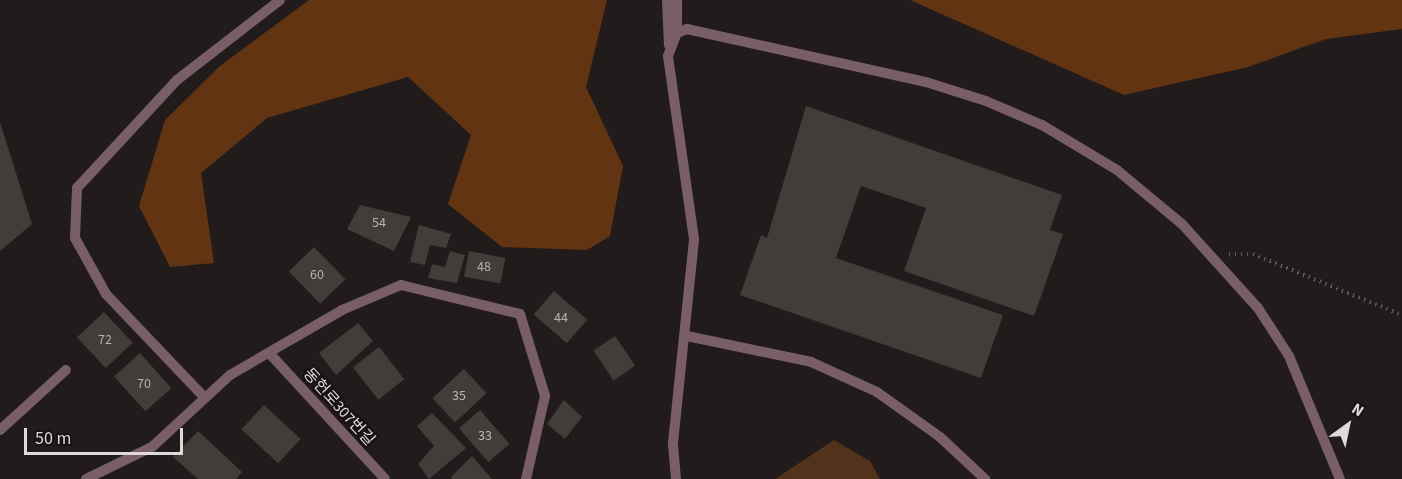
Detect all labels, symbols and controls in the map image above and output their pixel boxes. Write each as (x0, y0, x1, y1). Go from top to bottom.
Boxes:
house number: 54 (372, 215, 386, 231)
house number: 48 (477, 259, 491, 275)
house number: 60 (310, 267, 324, 283)
house number: 44 (554, 310, 568, 326)
house number: 72 (98, 332, 112, 348)
street label: 동헌로307번길 (299, 364, 379, 450)
house number: 70 (137, 376, 151, 392)
house number: 35 (452, 388, 466, 404)
north arrow (1318, 395, 1378, 455)
text: N (1347, 398, 1368, 422)
scale bar (27, 416, 186, 454)
text: 50 m (35, 426, 71, 451)
house number: 33 (478, 428, 492, 444)

